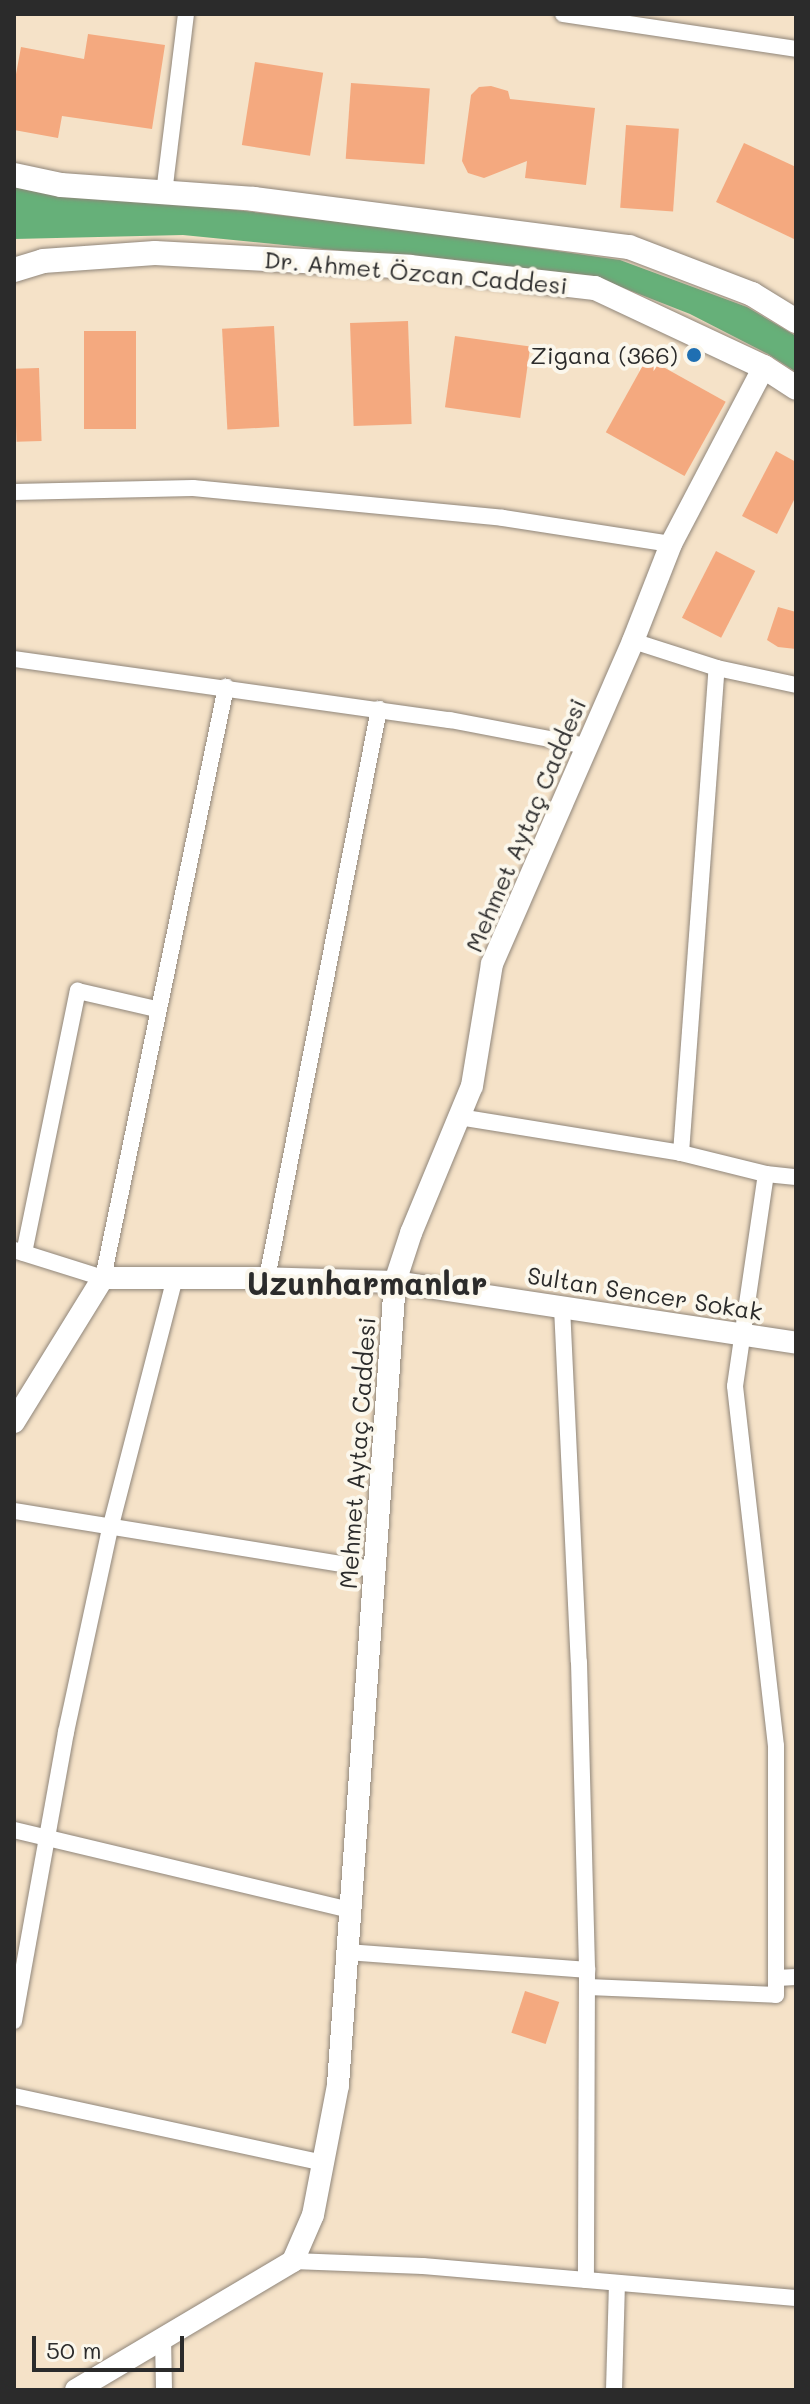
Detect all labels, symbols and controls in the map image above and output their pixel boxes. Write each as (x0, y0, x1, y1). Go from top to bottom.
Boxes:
street label: Dr. Ahmet Özcan Caddesi (263, 244, 569, 300)
place label: Zigana (366) (530, 341, 678, 369)
marker: Zigana (366) (685, 346, 703, 364)
street label: Mehmet Aytaç Caddesi (458, 694, 592, 956)
street label: Sultan Sencer Sokak (525, 1260, 765, 1326)
district label: Uzunharmanlar (247, 1263, 487, 1301)
street label: Mehmet Aytaç Caddesi (333, 1316, 381, 1590)
scale bar (36, 2320, 188, 2370)
text: 50 m (46, 2334, 102, 2365)

